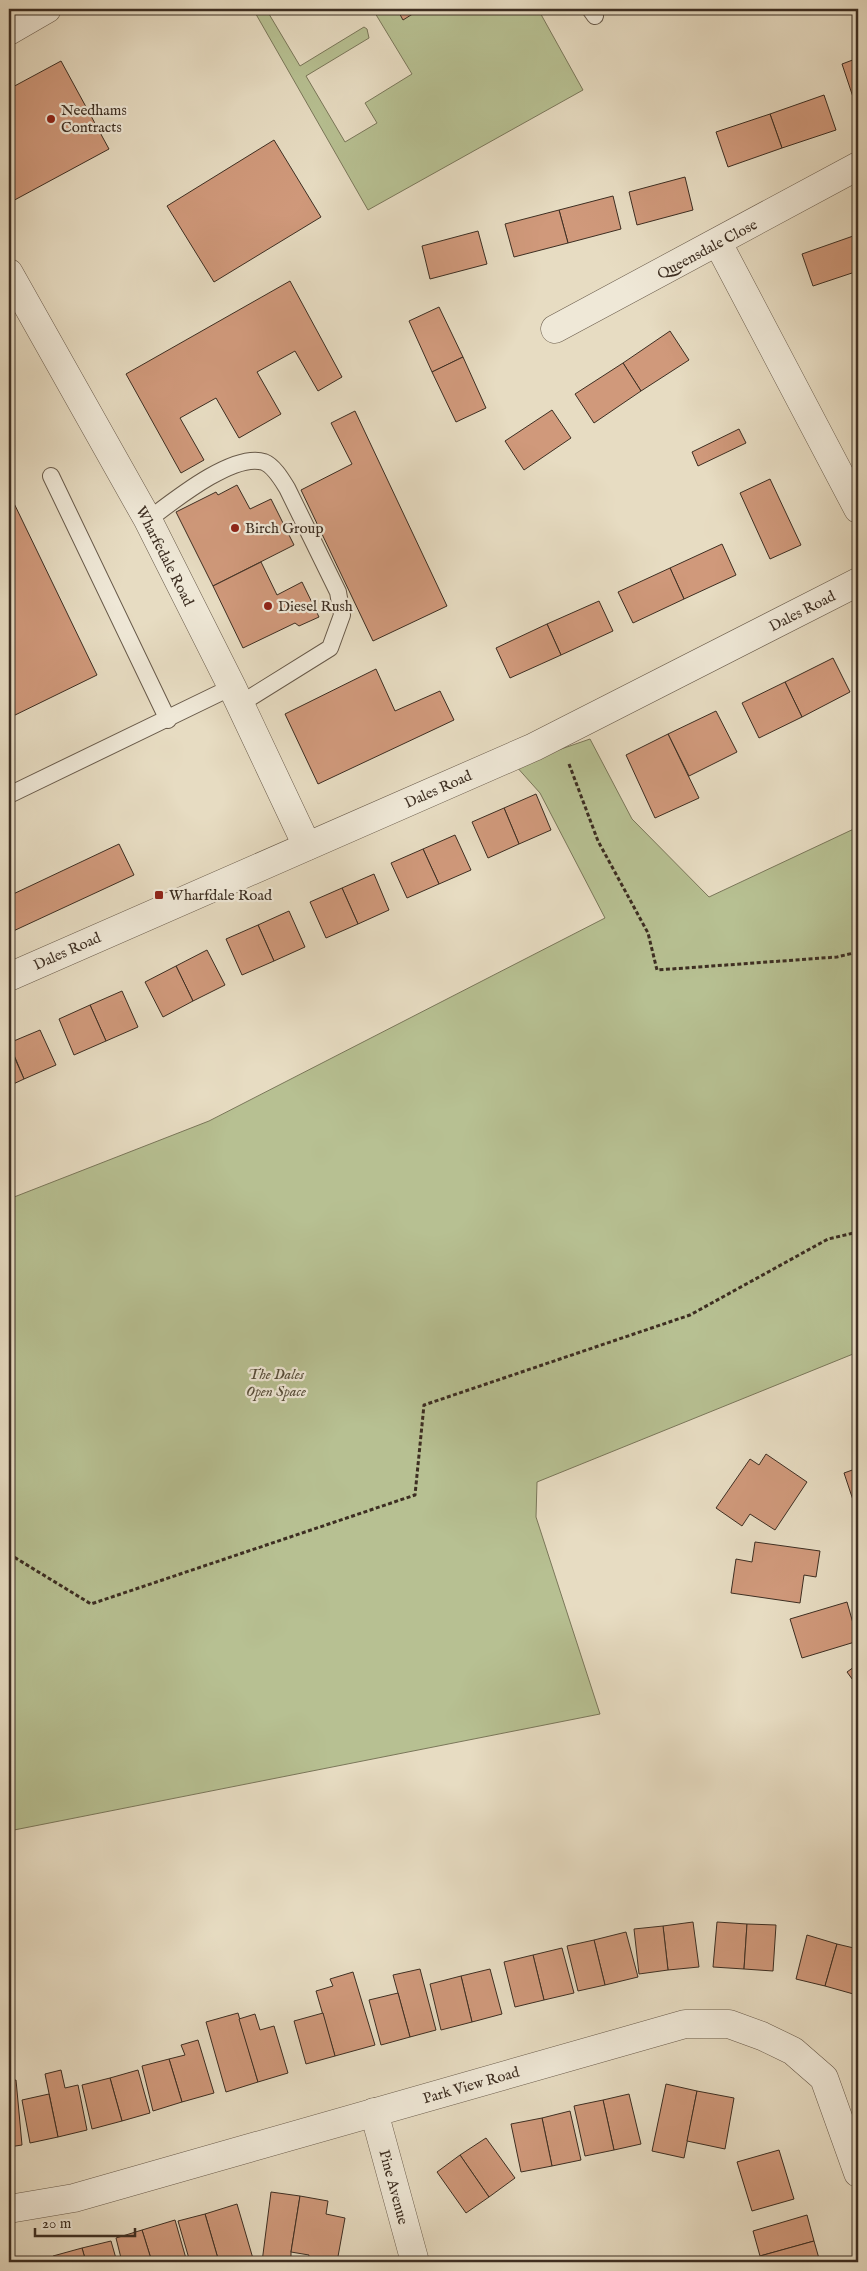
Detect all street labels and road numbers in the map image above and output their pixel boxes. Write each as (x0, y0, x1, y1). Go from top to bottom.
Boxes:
street label: Queensdale Close (654, 215, 761, 284)
street label: Wharfedale Road (131, 503, 198, 610)
street label: Dales Road (766, 586, 839, 636)
street label: Dales Road (401, 766, 476, 813)
street label: Dales Road (30, 928, 105, 975)
street label: Park View Road (421, 2062, 523, 2108)
street label: Pine Avenue (374, 2148, 413, 2227)

